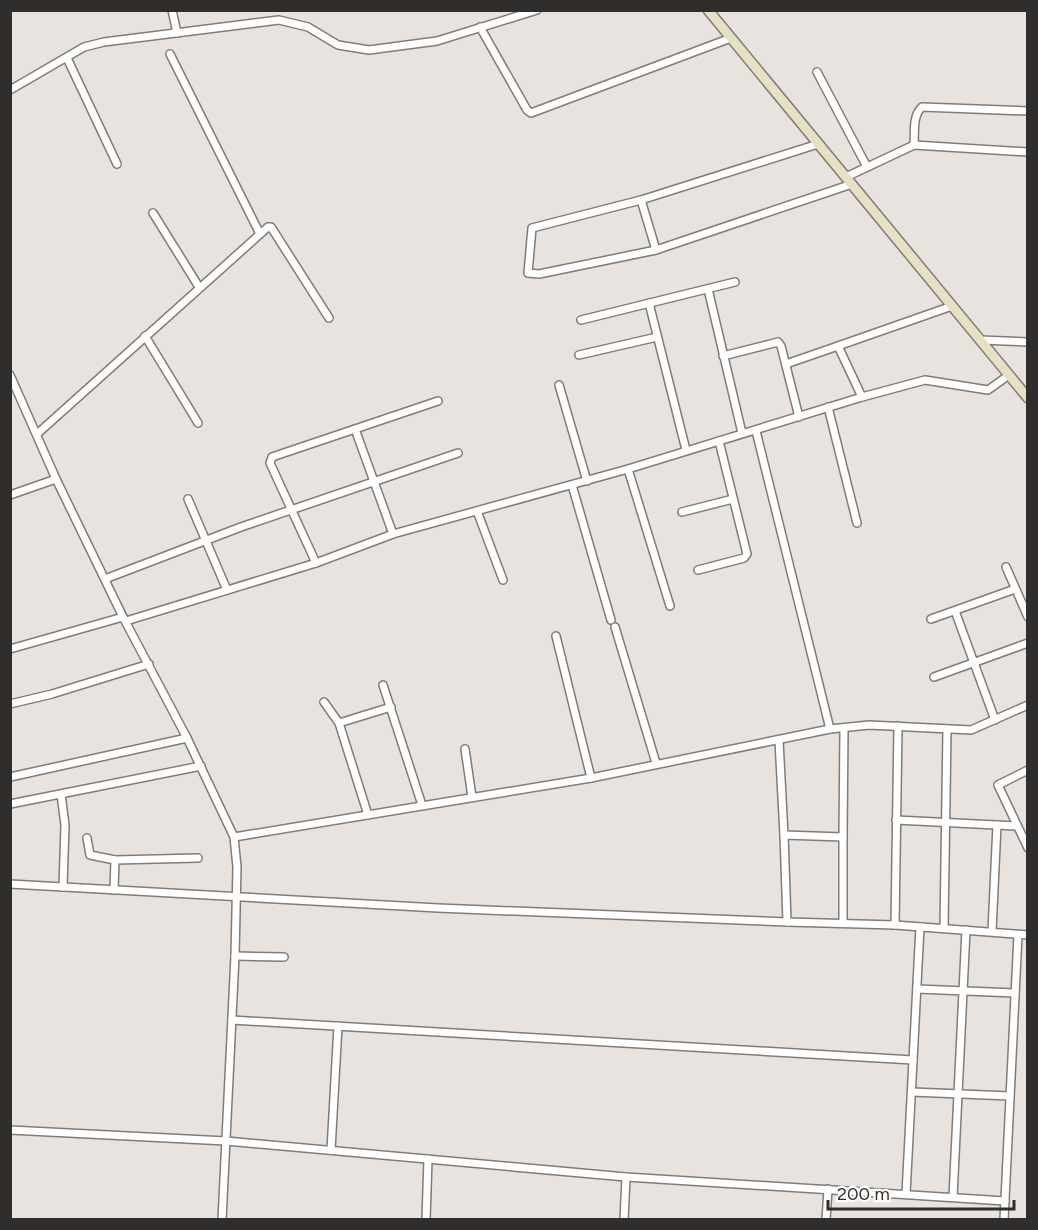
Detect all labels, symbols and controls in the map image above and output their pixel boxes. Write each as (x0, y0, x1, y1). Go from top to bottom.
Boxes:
scale bar (828, 1173, 1014, 1211)
text: 200 m (837, 1183, 890, 1205)

